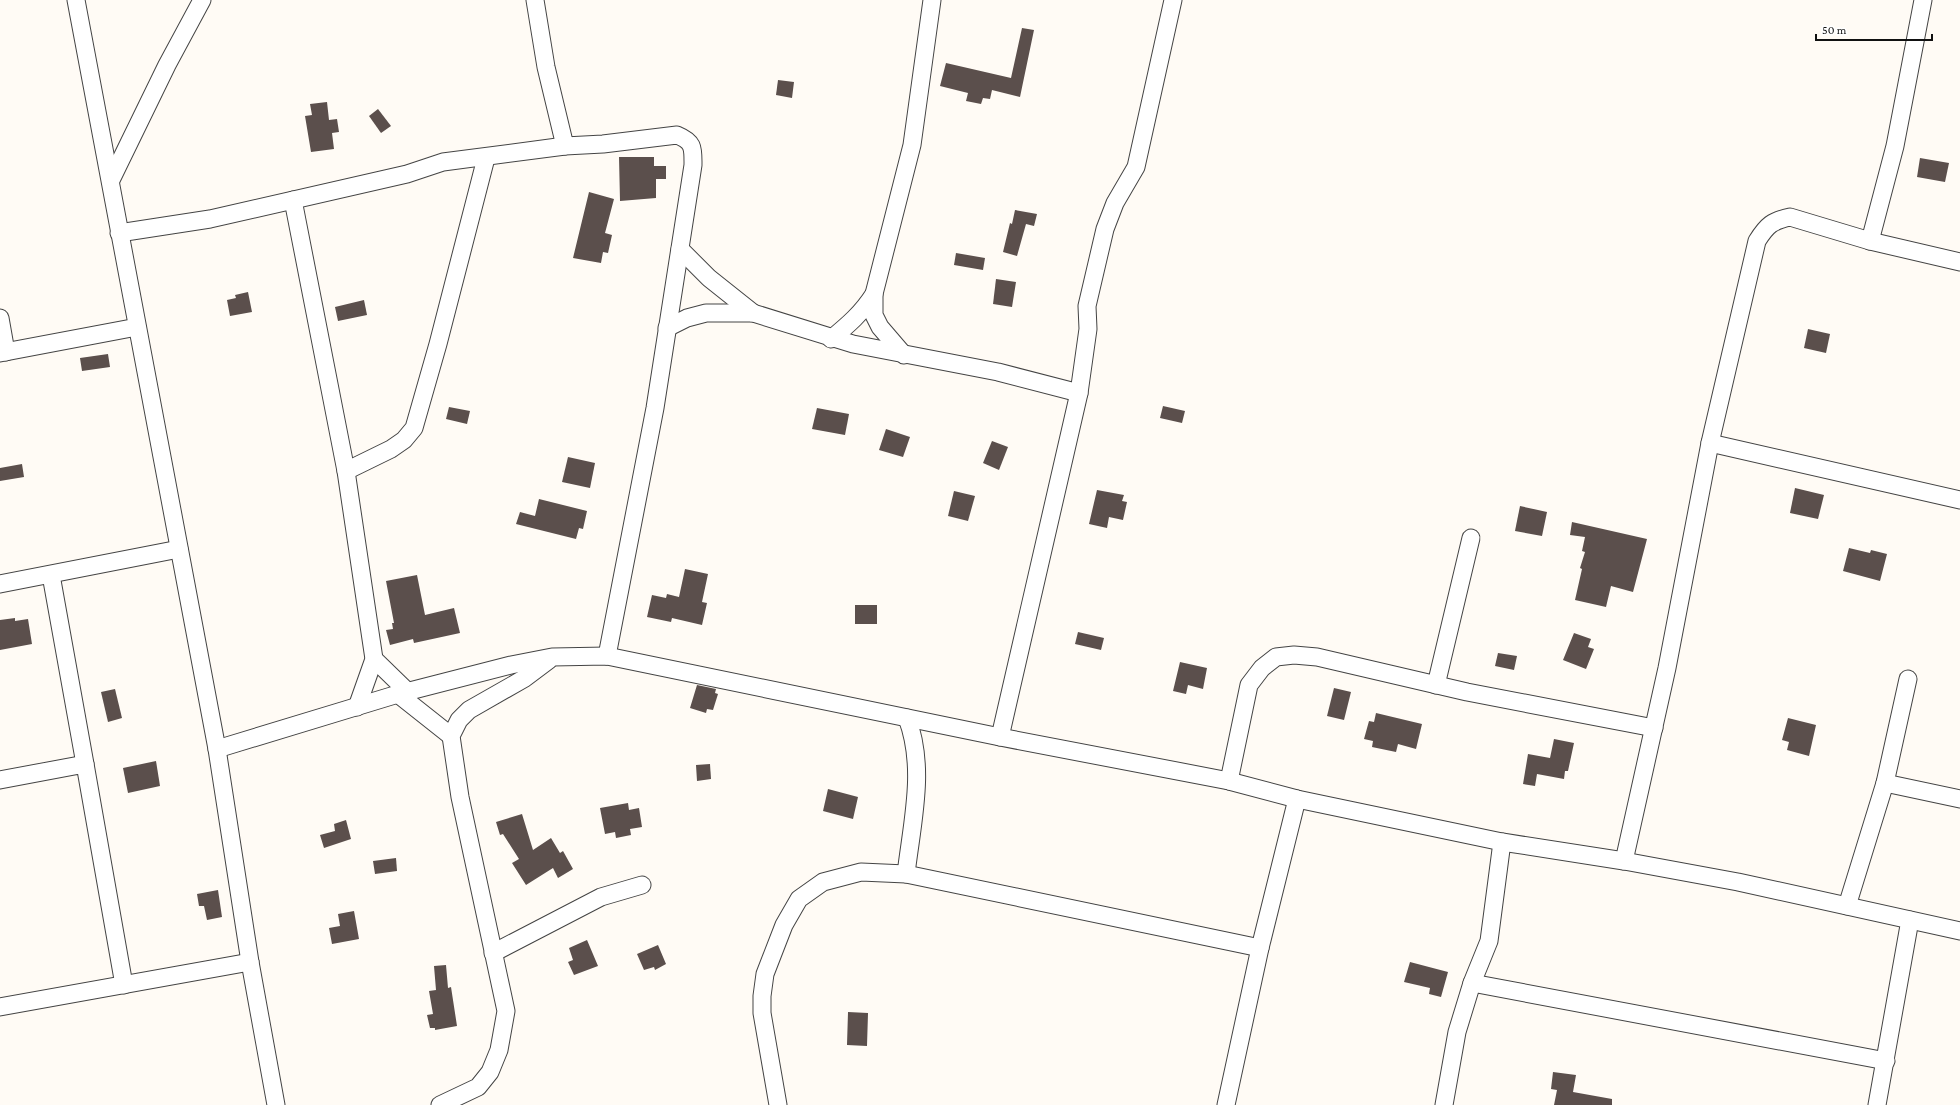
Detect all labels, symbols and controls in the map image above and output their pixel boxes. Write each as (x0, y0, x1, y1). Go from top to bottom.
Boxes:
scale bar (1816, 16, 1932, 42)
text: 50 m (1822, 23, 1847, 37)

